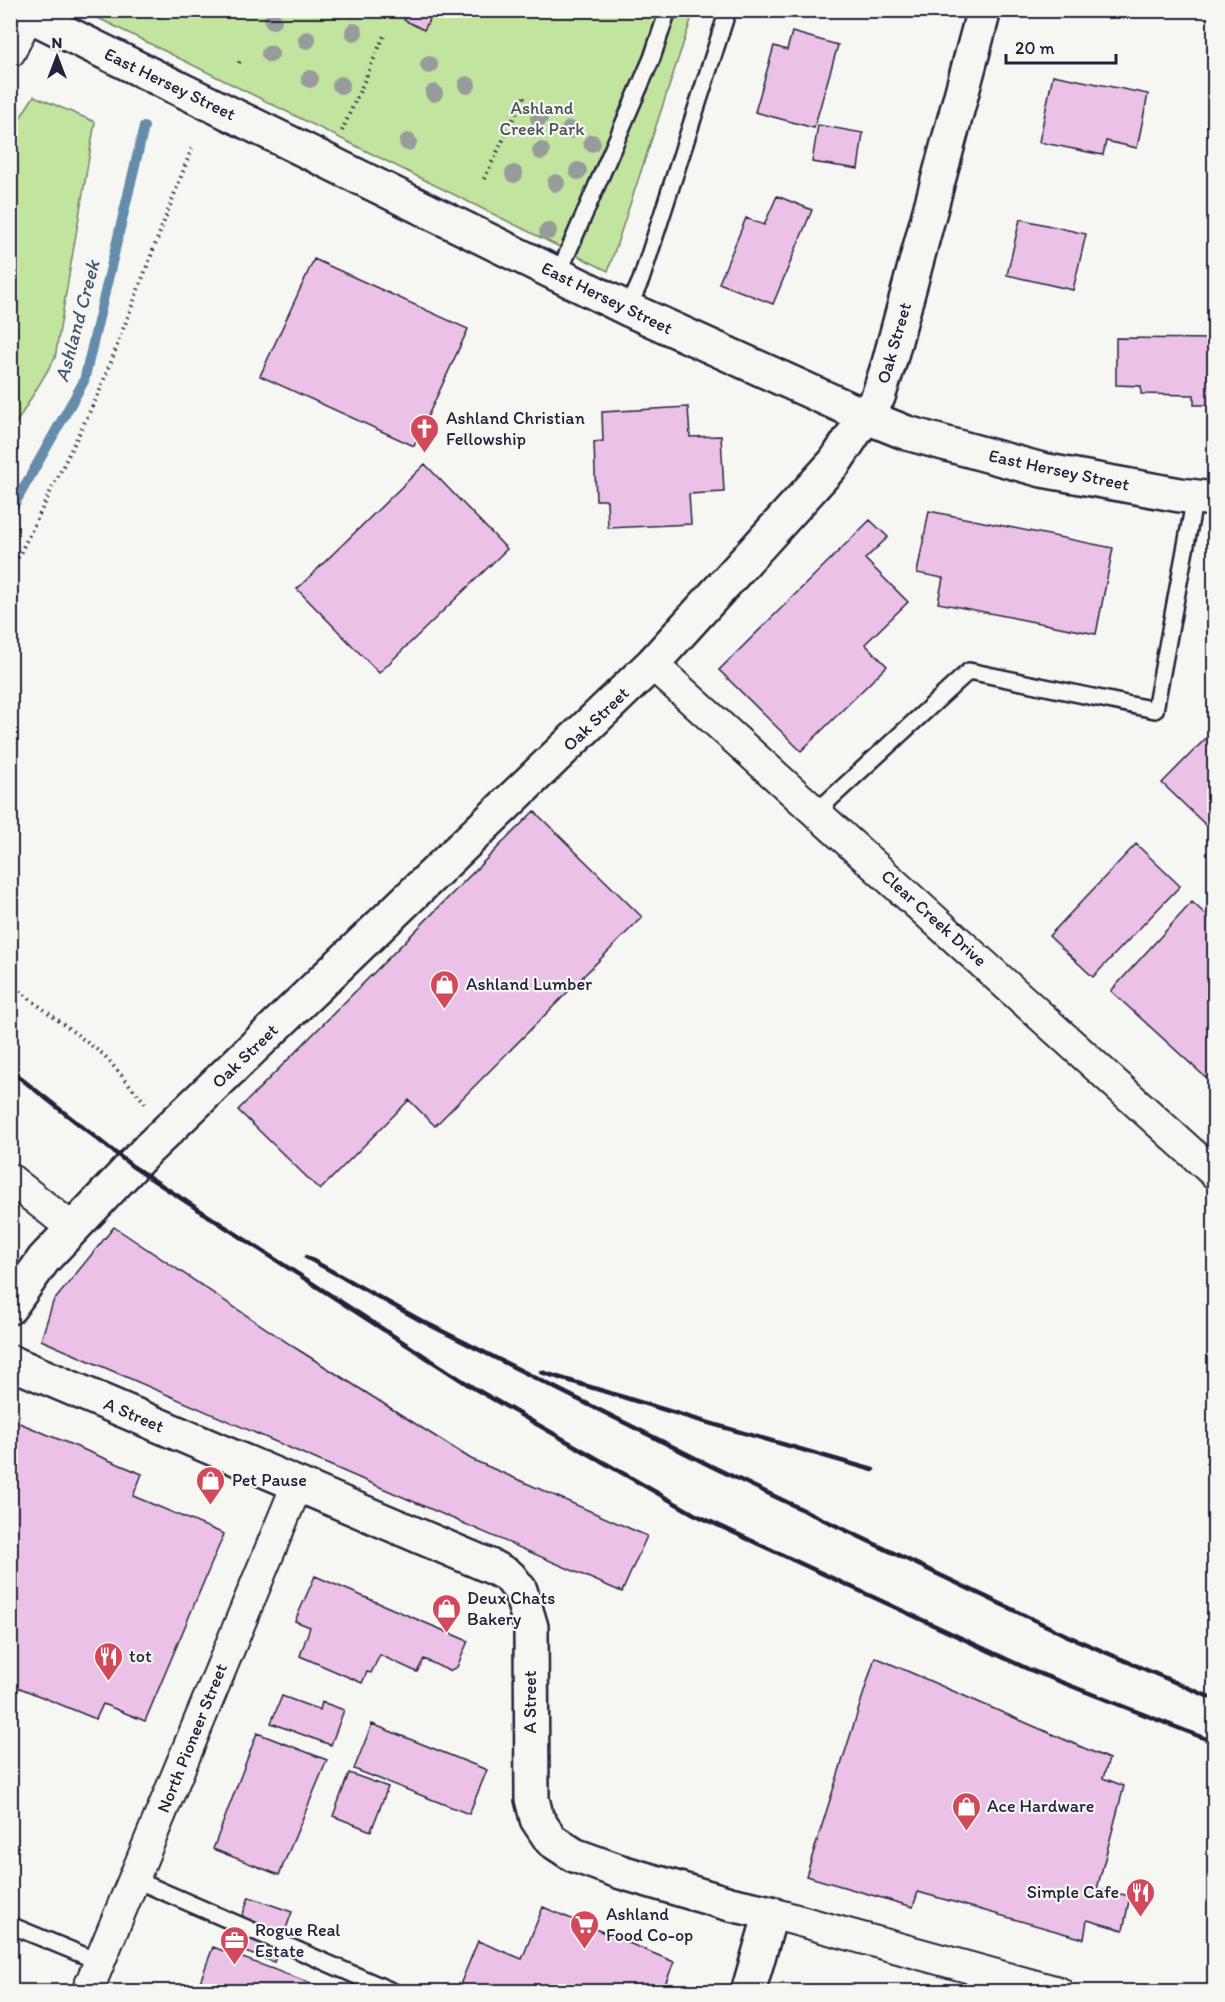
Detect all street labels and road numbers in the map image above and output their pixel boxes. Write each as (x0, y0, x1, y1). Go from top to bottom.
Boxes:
street label: East Hersey Street (101, 43, 239, 125)
street label: East Hersey Street (538, 257, 676, 339)
street label: Oak Street (872, 300, 916, 386)
street label: East Hersey Street (987, 444, 1132, 496)
street label: Oak Street (558, 682, 634, 756)
street label: Clear Creek Drive (877, 865, 991, 971)
street label: Oak Street (207, 1019, 283, 1093)
street label: A Street (101, 1393, 168, 1438)
street label: North Pioneer Street (152, 1660, 232, 1816)
street label: A Street (519, 1670, 541, 1734)

